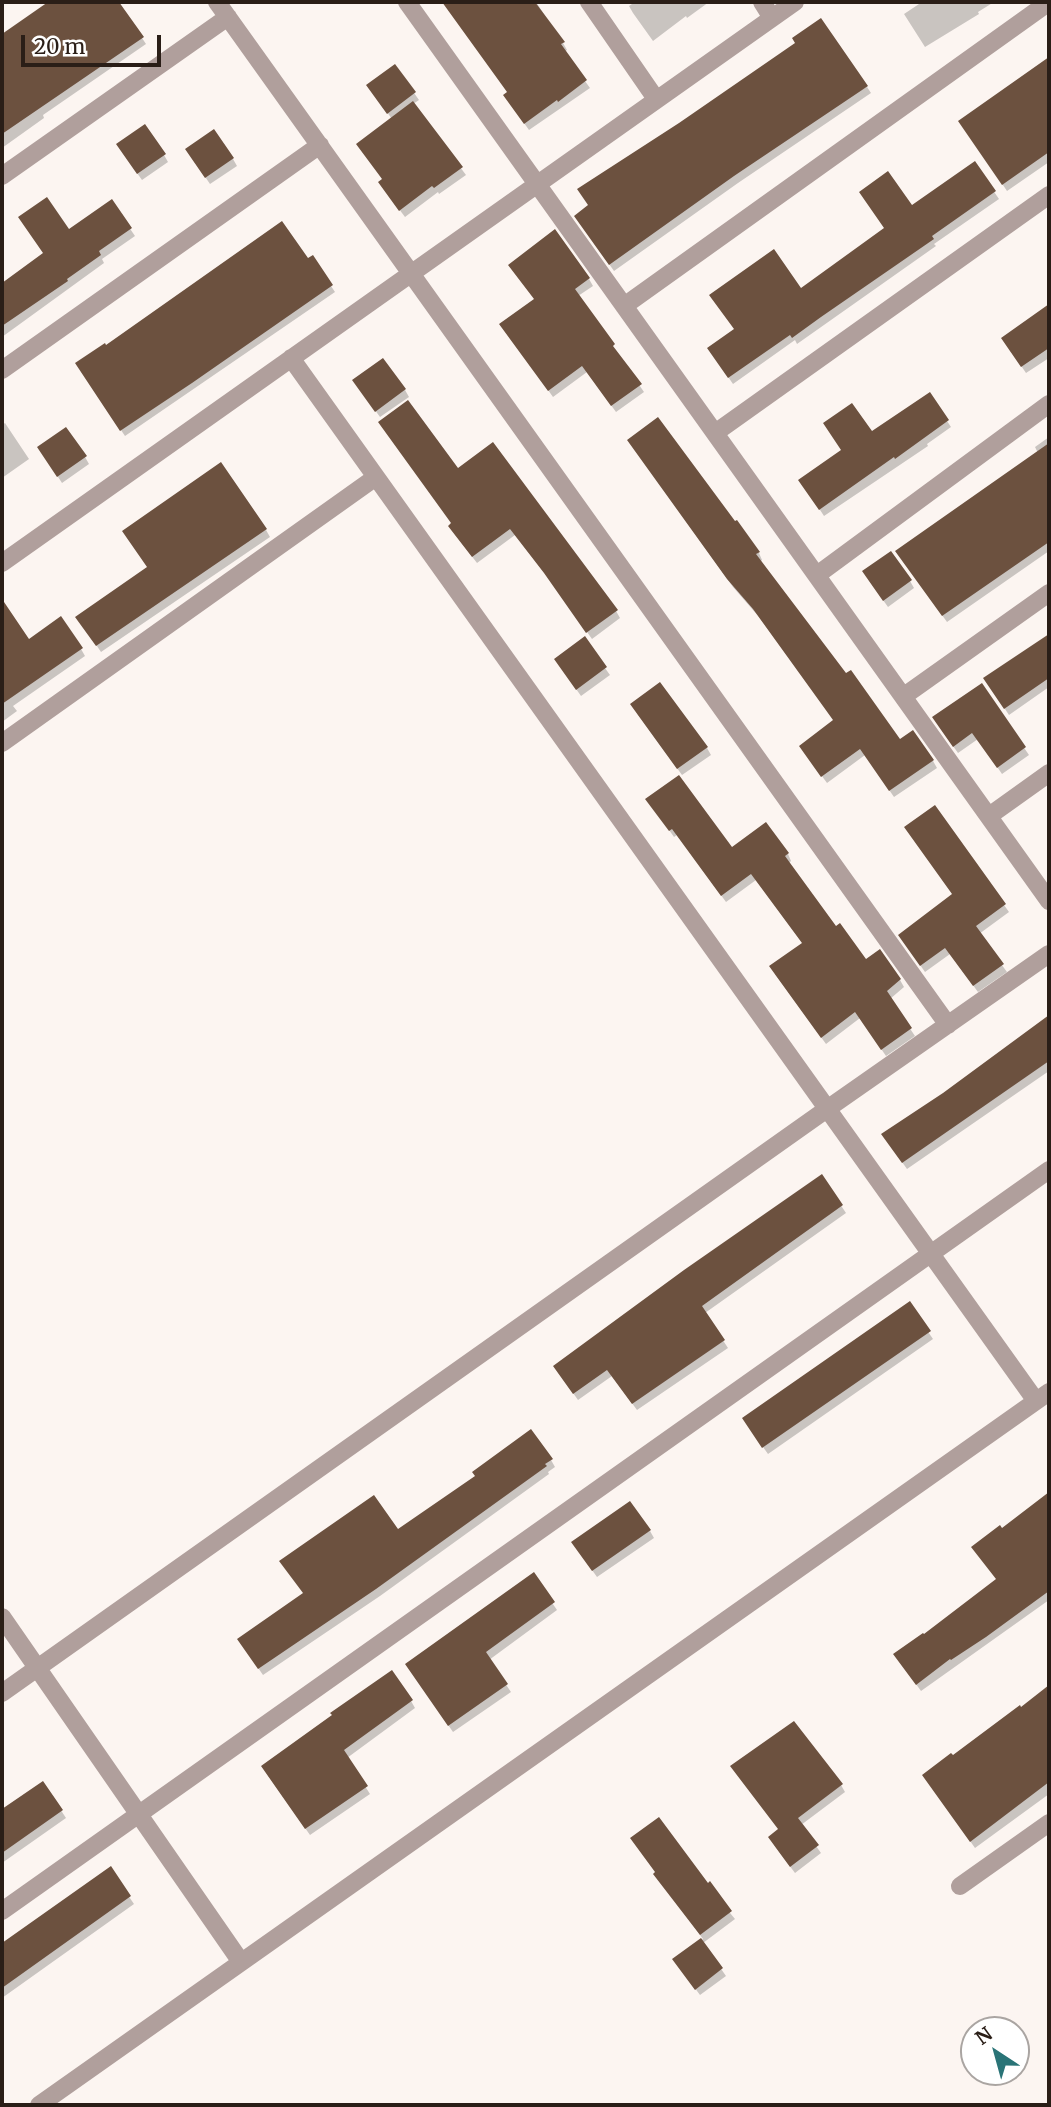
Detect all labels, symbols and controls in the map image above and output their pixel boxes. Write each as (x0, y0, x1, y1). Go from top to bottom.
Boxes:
scale bar (24, 21, 164, 65)
text: 20 m (34, 33, 85, 60)
north arrow (960, 2016, 1030, 2086)
text: N (971, 2022, 997, 2050)

